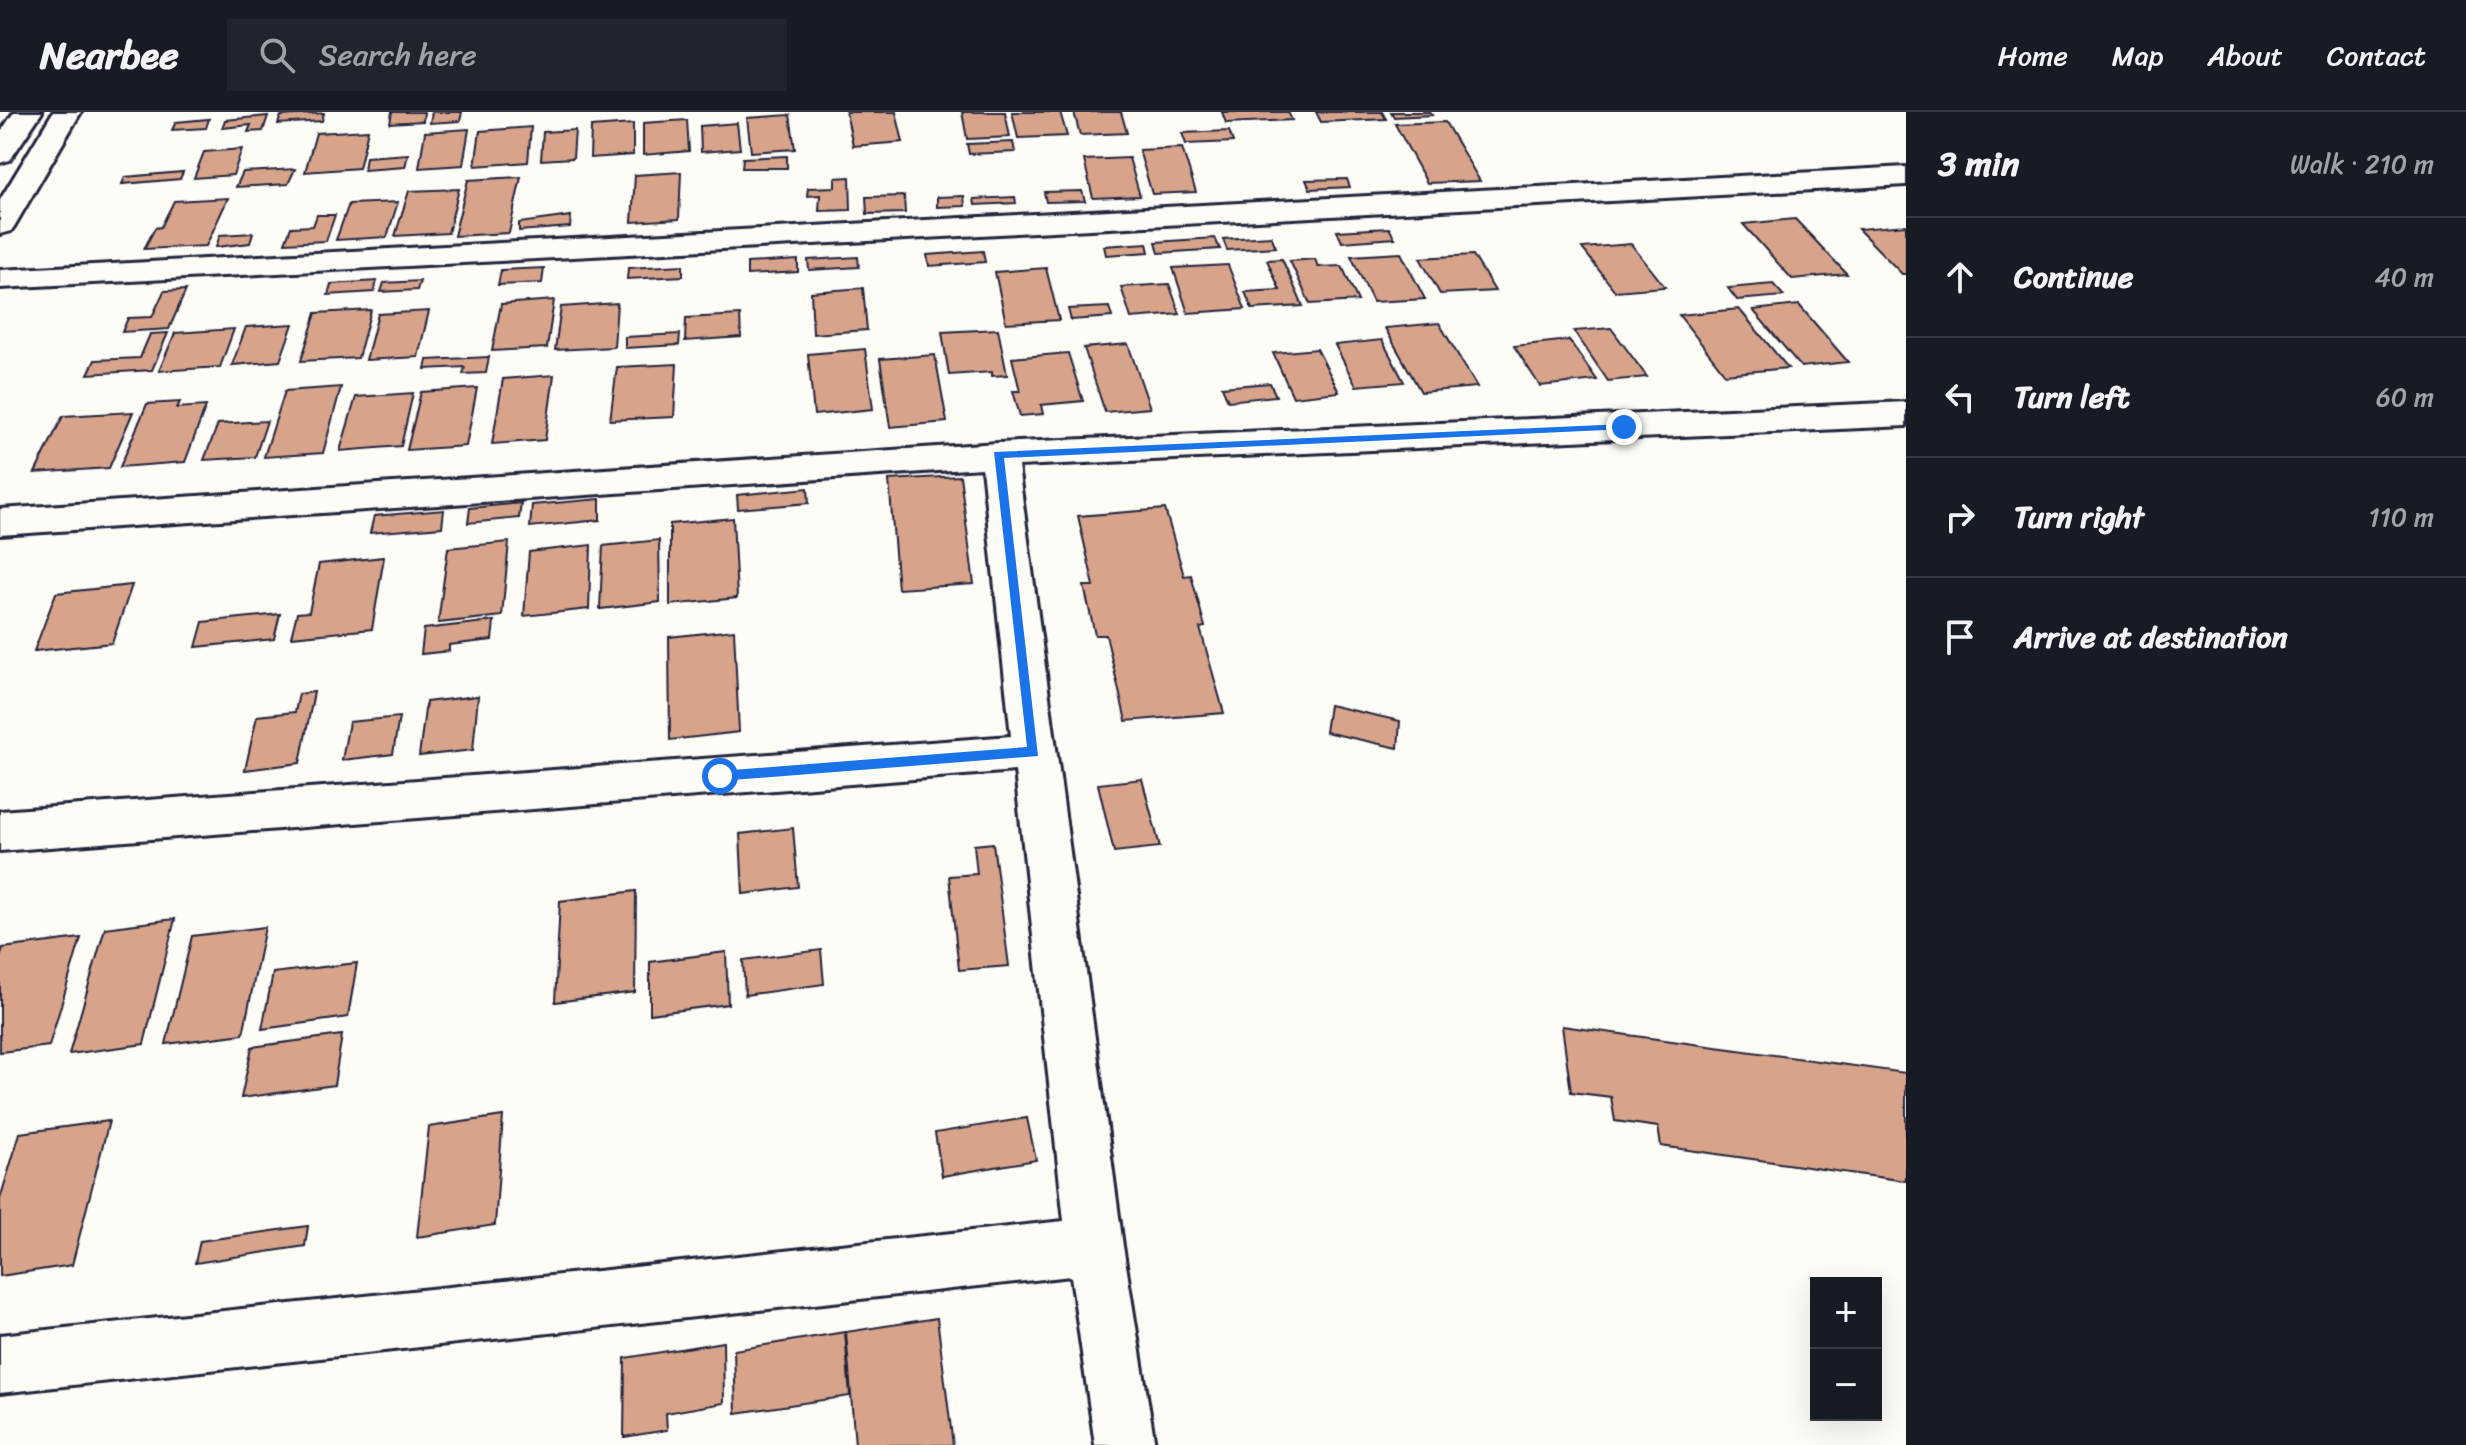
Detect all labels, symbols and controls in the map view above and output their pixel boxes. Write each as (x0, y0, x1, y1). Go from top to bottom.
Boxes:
search box (227, 19, 787, 91)
text: Nearbee (40, 22, 179, 89)
text: Search here (319, 28, 477, 82)
text: Home (1998, 31, 2068, 80)
text: Map (2112, 31, 2163, 80)
text: About (2207, 31, 2283, 80)
text: Contact (2327, 31, 2426, 80)
icon: search (255, 33, 299, 77)
text: 3 min (1938, 134, 2019, 194)
text: Walk · 210 m (2290, 141, 2434, 187)
text: Continue (2014, 250, 2133, 304)
text: 40 m (2375, 254, 2434, 300)
icon: ahead (1938, 255, 1982, 299)
text: Turn left (2014, 370, 2130, 424)
text: 60 m (2376, 374, 2434, 420)
icon: left (1938, 375, 1982, 419)
route end (1606, 409, 1642, 445)
text: Turn right (2014, 490, 2144, 544)
text: 110 m (2369, 494, 2434, 540)
icon: right (1938, 495, 1982, 539)
text: Arrive at destination (2014, 610, 2288, 664)
icon: arrive (1938, 615, 1982, 659)
route start (702, 758, 738, 794)
map controls (1810, 1277, 1882, 1421)
button: + (1810, 1277, 1882, 1349)
button: − (1810, 1349, 1882, 1421)

